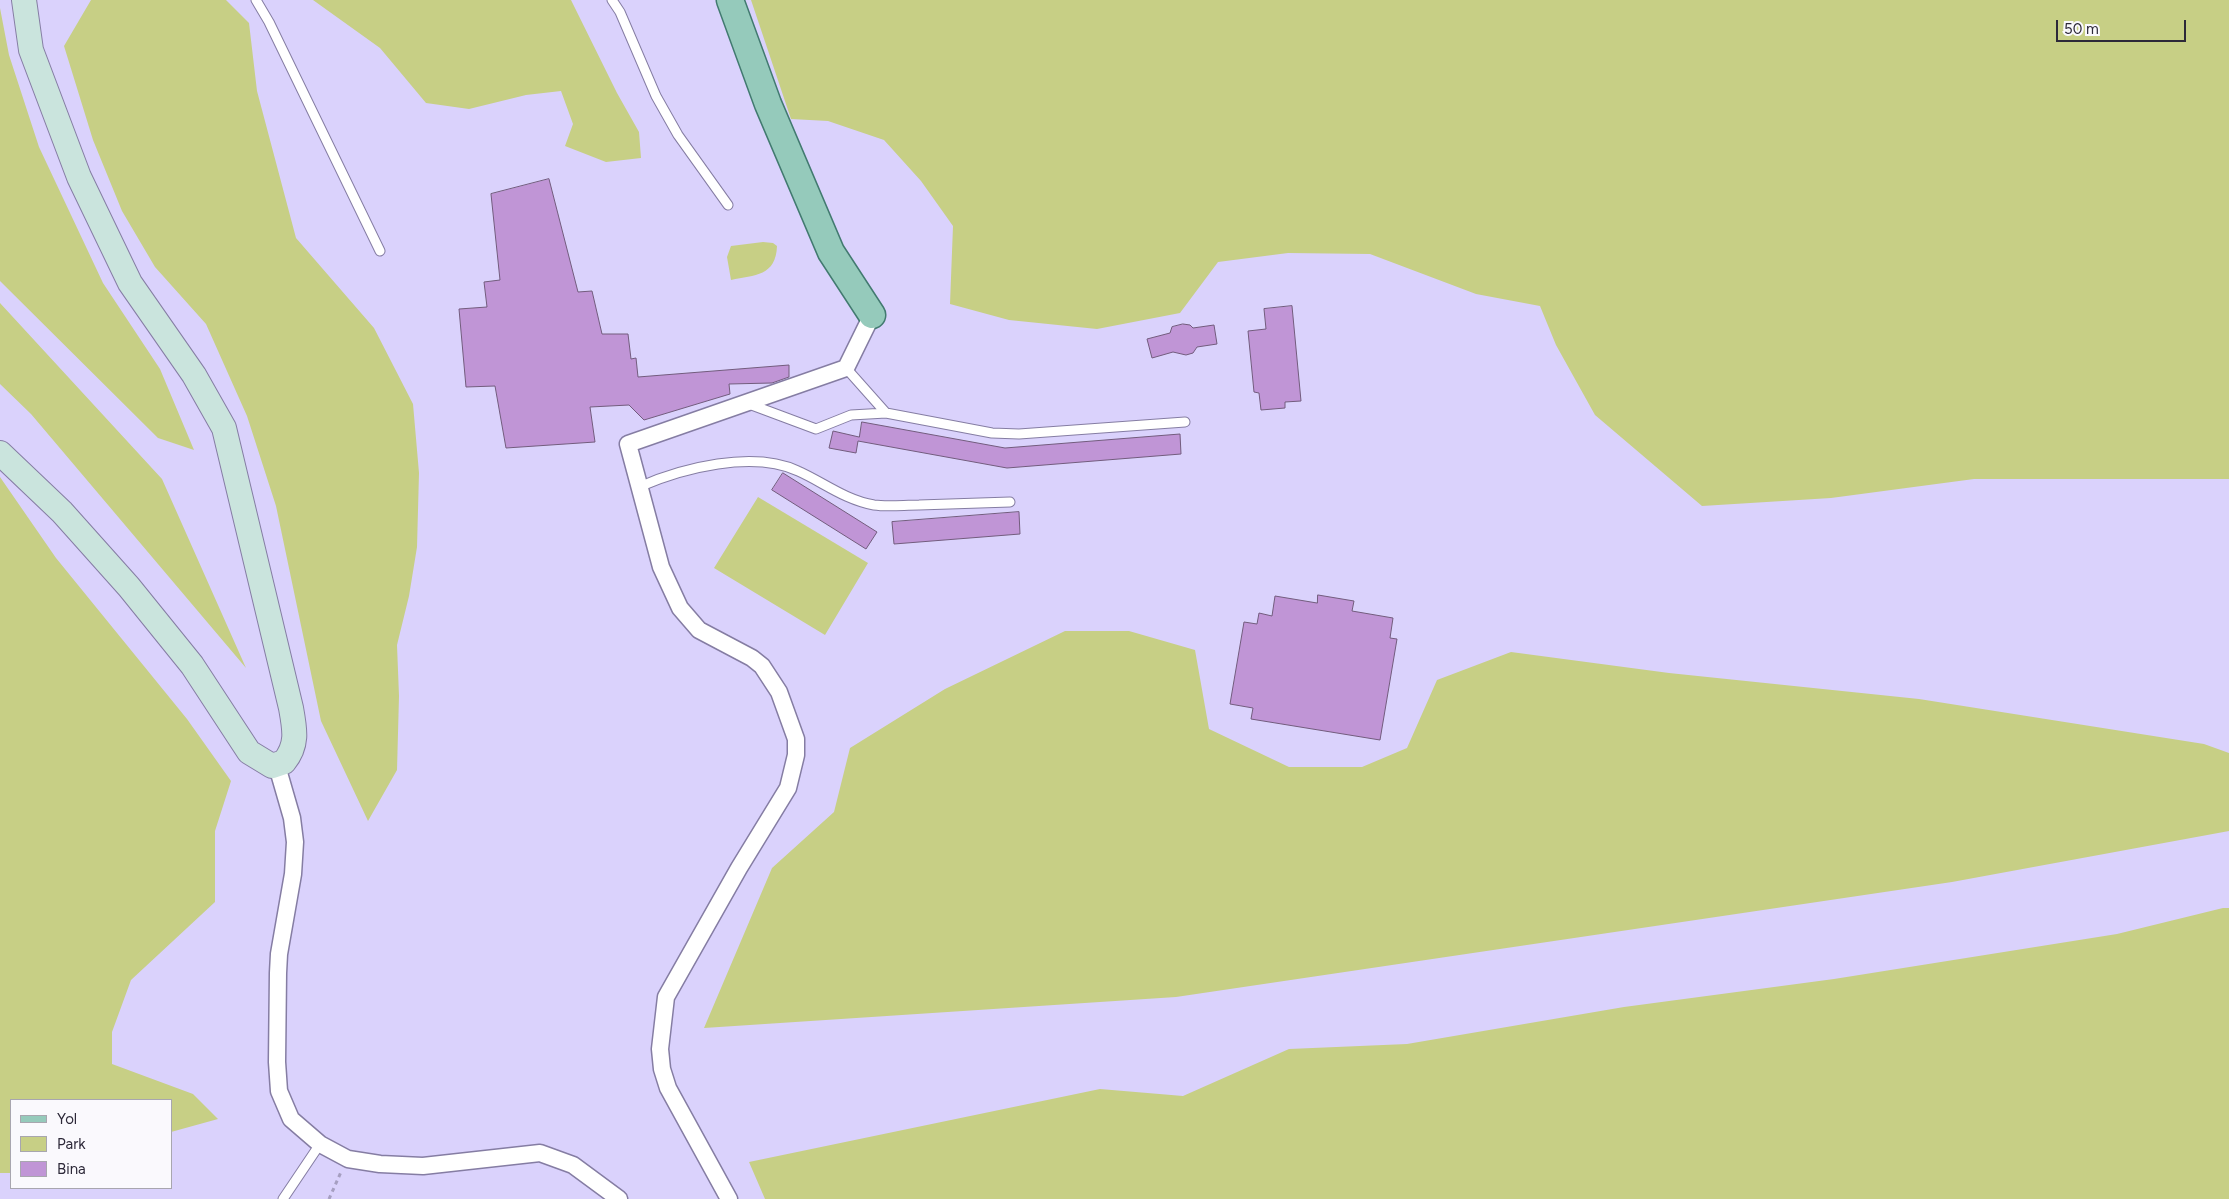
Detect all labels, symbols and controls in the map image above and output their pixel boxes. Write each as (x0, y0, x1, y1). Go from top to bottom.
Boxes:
scale bar (2059, 10, 2189, 42)
text: 50 m (2064, 20, 2099, 38)
legend (10, 1099, 172, 1189)
text: Yol (57, 1110, 77, 1128)
text: Park (57, 1135, 86, 1153)
text: Bina (57, 1160, 86, 1178)

